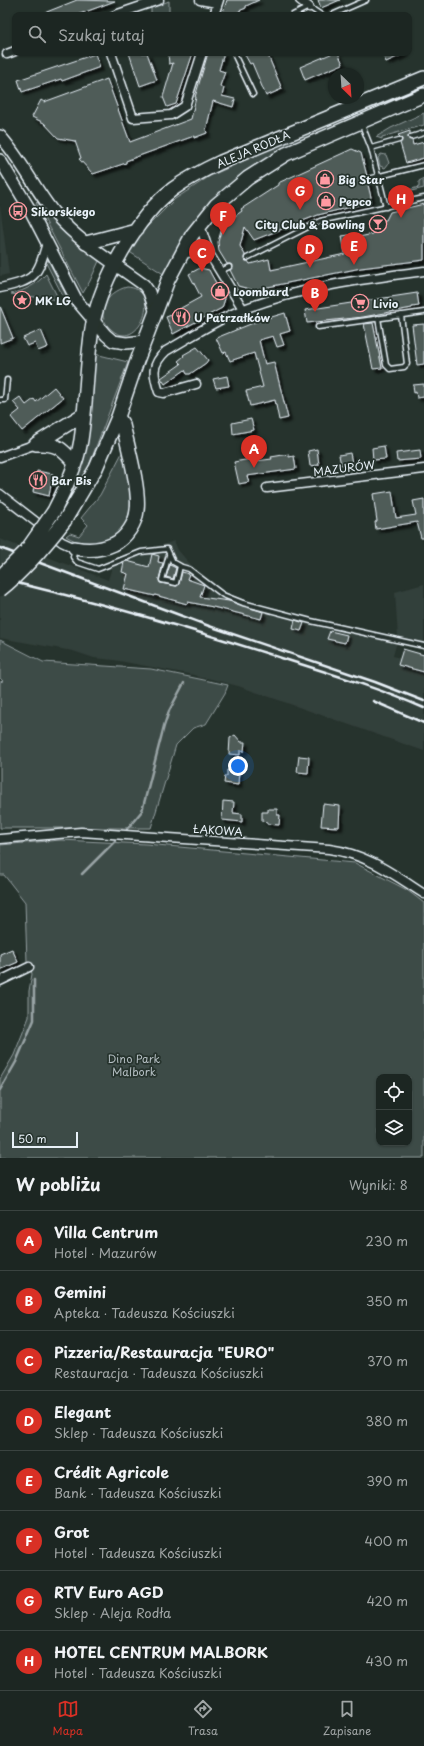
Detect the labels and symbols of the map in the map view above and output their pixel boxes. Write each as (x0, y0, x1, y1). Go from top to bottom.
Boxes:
north arrow (328, 68, 364, 104)
street label: ALEJA RODŁA (213, 126, 293, 172)
shop icon: Big Star (315, 169, 335, 189)
place label: Big Star (338, 171, 385, 188)
pin: G (287, 177, 313, 210)
pin: H (388, 185, 414, 218)
shop icon: Pepco (316, 191, 336, 211)
place label: Pepco (339, 193, 372, 210)
bus stop icon: Sikorskiego (8, 201, 28, 221)
pin: F (210, 202, 236, 235)
place label: Sikorskiego (31, 203, 96, 220)
bar icon: City Club & Bowling (368, 214, 388, 234)
place label: City Club & Bowling (255, 216, 365, 233)
pin: E (341, 232, 367, 265)
pin: D (297, 235, 323, 268)
pin: C (189, 239, 215, 272)
pin: B (302, 279, 328, 312)
shop icon: Loombard (210, 281, 230, 301)
place label: Loombard (233, 283, 289, 300)
place icon: MK LG (12, 290, 32, 310)
place label: MK LG (35, 292, 71, 309)
supermarket icon: Livio (350, 293, 370, 313)
place label: Livio (373, 295, 399, 312)
restaurant icon: U Patrzałków (171, 307, 191, 327)
place label: U Patrzałków (194, 309, 271, 326)
pin: A (241, 435, 267, 468)
street label: MAZURÓW (312, 456, 377, 480)
restaurant icon: Bar Bis (28, 470, 48, 490)
place label: Bar Bis (51, 472, 92, 489)
your location (228, 756, 248, 776)
street label: ŁĄKOWA (192, 820, 244, 840)
park label: Dino Park Malbork (108, 1050, 161, 1080)
scale bar (12, 1130, 78, 1149)

